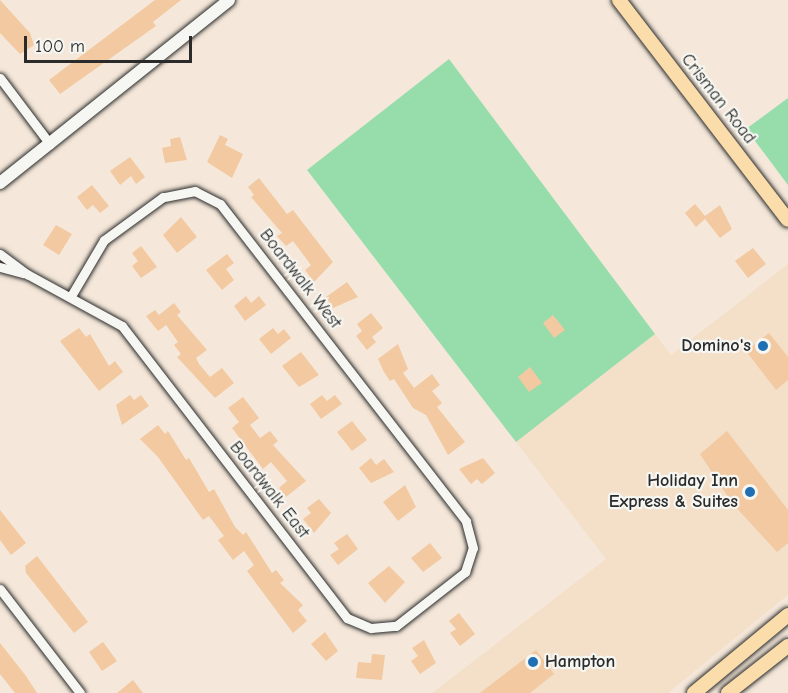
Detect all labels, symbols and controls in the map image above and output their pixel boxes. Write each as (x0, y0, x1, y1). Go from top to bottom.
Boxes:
scale bar (27, 24, 195, 62)
text: 100 m (35, 36, 85, 57)
street label: Crisman Road (676, 49, 760, 149)
street label: Boardwalk West (254, 225, 346, 333)
place label: Domino's (681, 335, 751, 357)
marker: Domino's (756, 339, 770, 353)
street label: Boardwalk East (224, 437, 314, 543)
place label: Holiday Inn Express & Suites (609, 471, 738, 514)
marker: Holiday Inn Express & Suites (743, 485, 757, 499)
place label: Hampton (545, 651, 615, 673)
marker: Hampton (526, 655, 540, 669)

